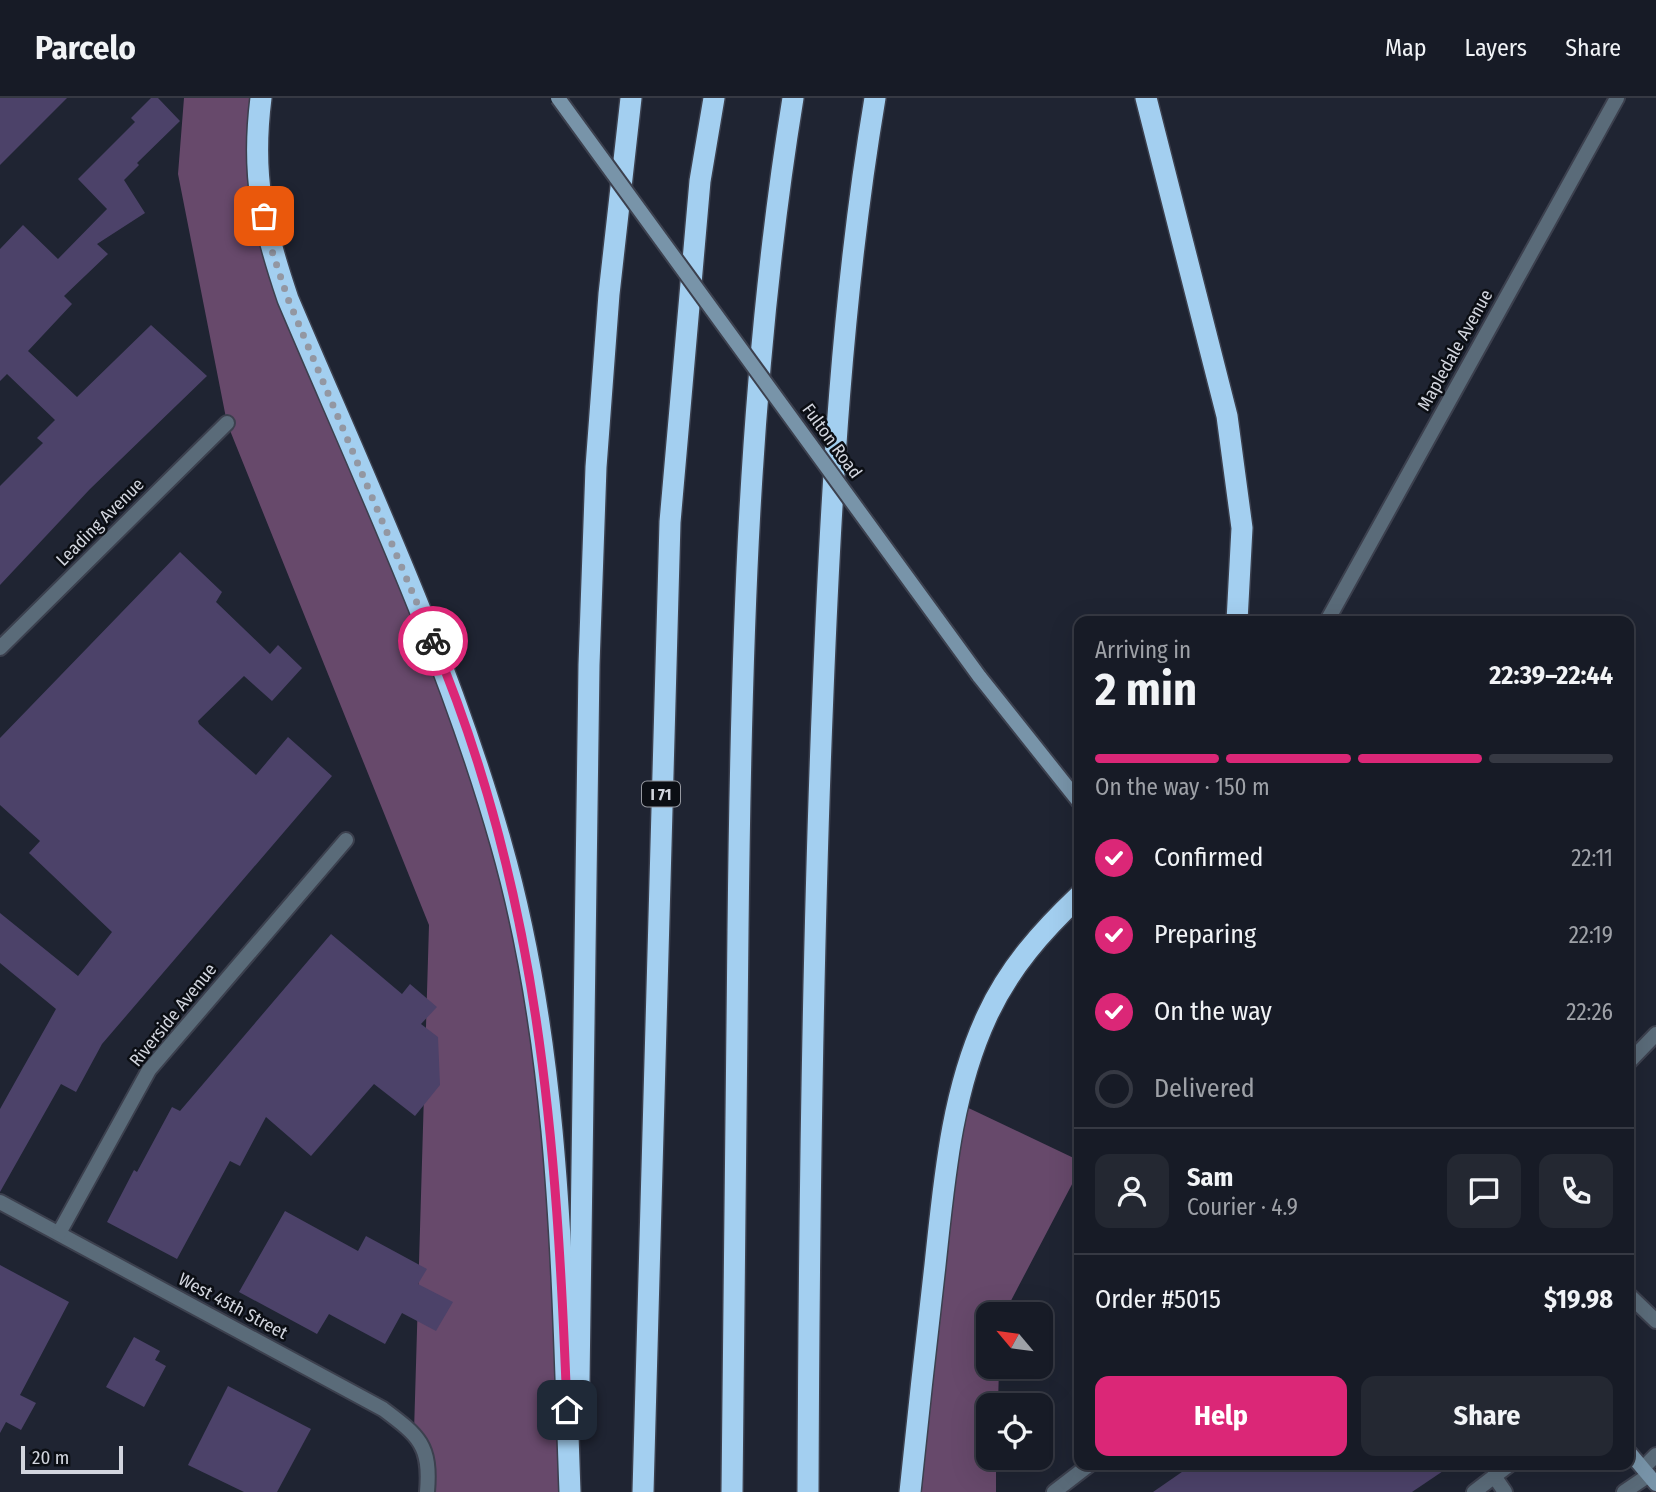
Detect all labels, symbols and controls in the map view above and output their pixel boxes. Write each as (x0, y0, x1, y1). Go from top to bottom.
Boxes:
text: Parcelo (35, 28, 136, 68)
text: Map (1385, 34, 1427, 62)
text: Layers (1465, 34, 1527, 62)
text: Share (1565, 34, 1621, 62)
pin (234, 186, 294, 246)
icon: bag (245, 197, 283, 235)
street label: Mapledale Avenue (1413, 286, 1497, 414)
street label: Fulton Road (797, 399, 867, 483)
street label: Leading Avenue (51, 473, 149, 571)
courier (398, 606, 468, 676)
icon: bike (414, 622, 452, 660)
text: Arriving in (1095, 636, 1191, 664)
text: 22:39–22:44 (1489, 660, 1613, 691)
text: 2 min (1095, 662, 1197, 717)
text: On the way · 150 m (1095, 773, 1270, 801)
road number: I 71 (642, 782, 680, 806)
icon: check (1095, 839, 1133, 877)
text: Confirmed (1154, 842, 1264, 873)
text: 22:11 (1571, 844, 1613, 872)
icon: check (1095, 916, 1133, 954)
text: Preparing (1154, 919, 1256, 950)
text: 22:19 (1569, 921, 1613, 949)
street label: Riverside Avenue (125, 959, 221, 1071)
icon: check (1095, 993, 1133, 1031)
text: On the way (1154, 996, 1272, 1027)
text: 22:26 (1566, 998, 1613, 1026)
text: Delivered (1154, 1073, 1255, 1104)
button: person (1095, 1154, 1169, 1228)
button: chat (1447, 1154, 1521, 1228)
button: phone (1539, 1154, 1613, 1228)
text: Sam (1187, 1162, 1233, 1193)
text: Courier · 4.9 (1187, 1193, 1298, 1221)
street label: West 45th Street (175, 1268, 291, 1344)
text: Order #5015 (1095, 1284, 1221, 1315)
text: $19.98 (1544, 1284, 1613, 1315)
north arrow (976, 1302, 1054, 1379)
map controls (976, 1302, 1053, 1470)
button: Help (1095, 1376, 1347, 1456)
button: Share (1361, 1376, 1613, 1456)
pin (537, 1380, 597, 1440)
icon: home (548, 1391, 586, 1429)
button: locate (976, 1393, 1053, 1470)
scale bar (21, 1443, 122, 1475)
text: 20 m (32, 1446, 69, 1469)

